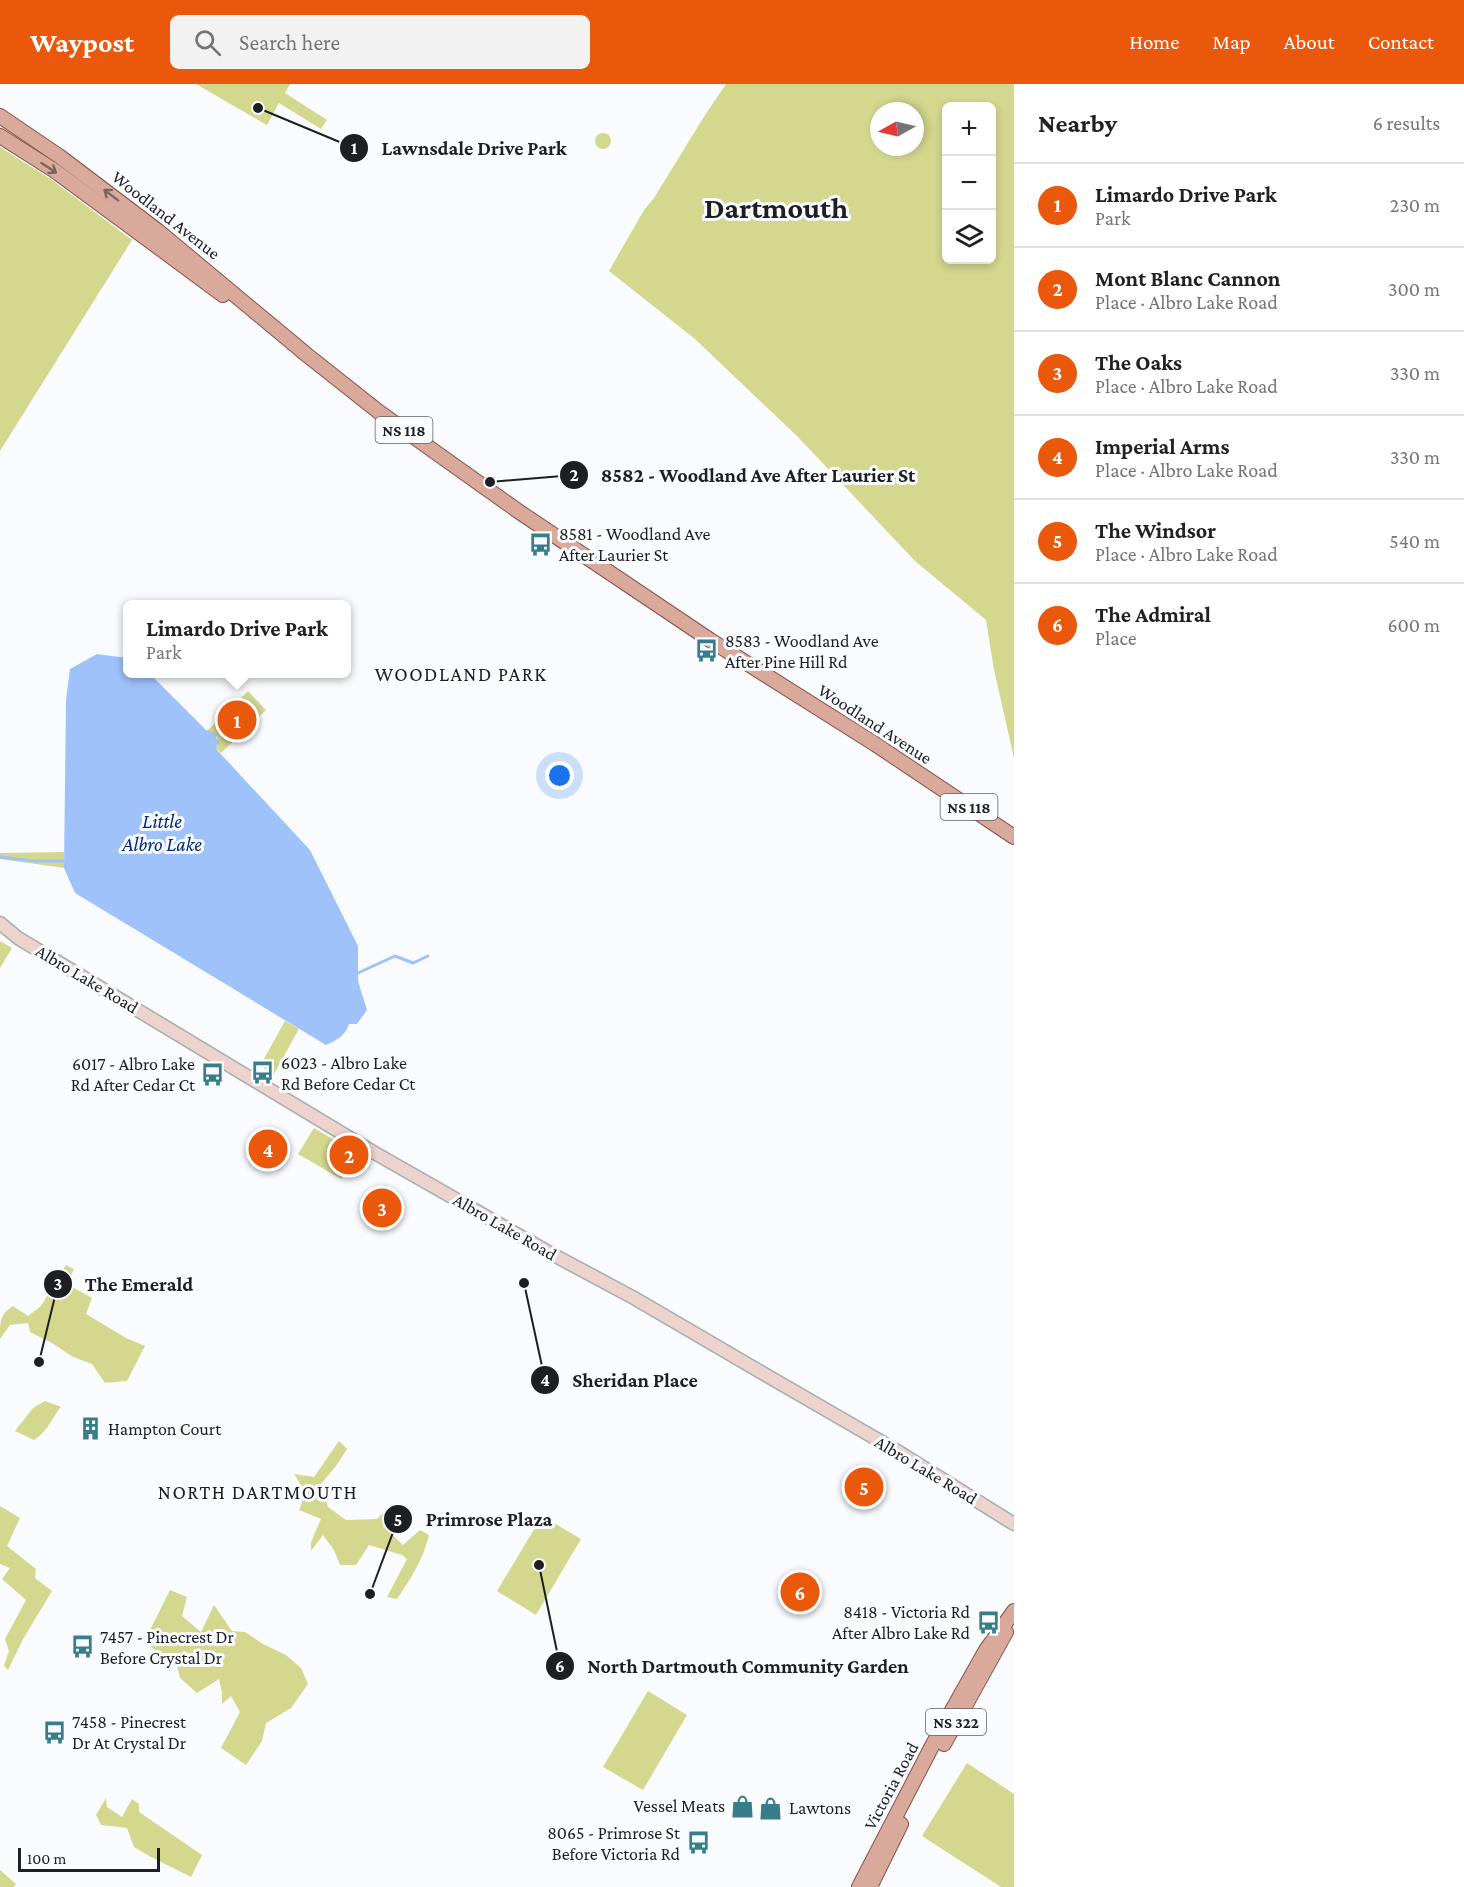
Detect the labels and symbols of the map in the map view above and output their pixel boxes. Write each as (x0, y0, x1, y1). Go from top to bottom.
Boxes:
north arrow (870, 102, 924, 156)
callout: Lawnsdale Drive Park (339, 129, 578, 167)
text: Lawnsdale Drive Park (381, 137, 568, 159)
text: 1 (351, 138, 358, 158)
one-way arrow (40, 162, 57, 174)
street label: Woodland Avenue (108, 167, 224, 263)
one-way arrow (103, 189, 119, 202)
district label: Dartmouth (704, 191, 848, 224)
road number: NS 118 (376, 417, 432, 443)
callout: 8582 - Woodland Ave After Laurier St (559, 456, 928, 494)
text: 8582 - Woodland Ave After Laurier St (601, 464, 916, 486)
text: 2 (569, 465, 579, 485)
place label: 8581 - Woodland Ave After Laurier St (559, 524, 711, 565)
bus stop icon: 8581 - Woodland Ave After Laurier St (528, 531, 554, 557)
place label: 8583 - Woodland Ave After Pine Hill Rd (725, 631, 879, 672)
bus stop icon: 8583 - Woodland Ave After Pine Hill Rd (694, 638, 720, 664)
district label: WOODLAND PARK (375, 663, 547, 685)
street label: Woodland Avenue (814, 680, 936, 768)
pin: 1 (218, 698, 256, 742)
your location (545, 761, 574, 790)
road number: NS 118 (940, 794, 998, 820)
water label: Little Albro Lake (121, 810, 202, 855)
street label: Albro Lake Road (32, 941, 142, 1018)
place label: 6023 - Albro Lake Rd Before Cedar Ct (281, 1053, 416, 1094)
place label: 6017 - Albro Lake Rd After Cedar Ct (71, 1054, 196, 1095)
bus stop icon: 6023 - Albro Lake Rd Before Cedar Ct (250, 1060, 276, 1086)
bus stop icon: 6017 - Albro Lake Rd After Cedar Ct (200, 1061, 226, 1087)
pin: 4 (248, 1126, 288, 1172)
pin: 2 (330, 1132, 368, 1178)
pin: 3 (362, 1186, 401, 1230)
street label: Albro Lake Road (450, 1189, 561, 1265)
callout: The Emerald (43, 1265, 206, 1303)
text: The Emerald (85, 1273, 193, 1295)
text: 3 (54, 1274, 62, 1294)
callout: Sheridan Place (530, 1361, 710, 1399)
text: Sheridan Place (572, 1369, 698, 1391)
text: 4 (540, 1370, 550, 1390)
building icon: Hampton Court (77, 1416, 103, 1442)
place label: Hampton Court (108, 1419, 222, 1439)
street label: Albro Lake Road (871, 1432, 981, 1509)
pin: 5 (844, 1464, 884, 1510)
district label: NORTH DARTMOUTH (158, 1481, 358, 1503)
callout: Primrose Plaza (383, 1500, 564, 1538)
text: Primrose Plaza (426, 1508, 553, 1530)
text: 5 (394, 1510, 402, 1530)
pin: 6 (780, 1570, 820, 1614)
place label: 8418 - Victoria Rd After Albro Lake Rd (832, 1602, 971, 1643)
bus stop icon: 8418 - Victoria Rd After Albro Lake Rd (975, 1609, 1001, 1635)
place label: 7457 - Pinecrest Dr Before Crystal Dr (100, 1627, 234, 1668)
bus stop icon: 7457 - Pinecrest Dr Before Crystal Dr (69, 1634, 95, 1660)
callout: North Dartmouth Community Garden (545, 1647, 921, 1685)
text: North Dartmouth Community Garden (587, 1655, 909, 1677)
text: 6 (555, 1656, 565, 1676)
road number: NS 322 (926, 1709, 986, 1735)
place label: 7458 - Pinecrest Dr At Crystal Dr (72, 1712, 187, 1753)
bus stop icon: 7458 - Pinecrest Dr At Crystal Dr (41, 1719, 67, 1745)
street label: Victoria Road (860, 1738, 923, 1833)
shop icon: Vessel Meats (730, 1793, 756, 1819)
shop icon: Lawtons (758, 1795, 784, 1821)
place label: Vessel Meats (633, 1796, 725, 1816)
place label: Lawtons (789, 1798, 851, 1818)
place label: 8065 - Primrose St Before Victoria Rd (547, 1823, 681, 1864)
bus stop icon: 8065 - Primrose St Before Victoria Rd (685, 1830, 711, 1856)
scale bar (18, 1845, 160, 1872)

